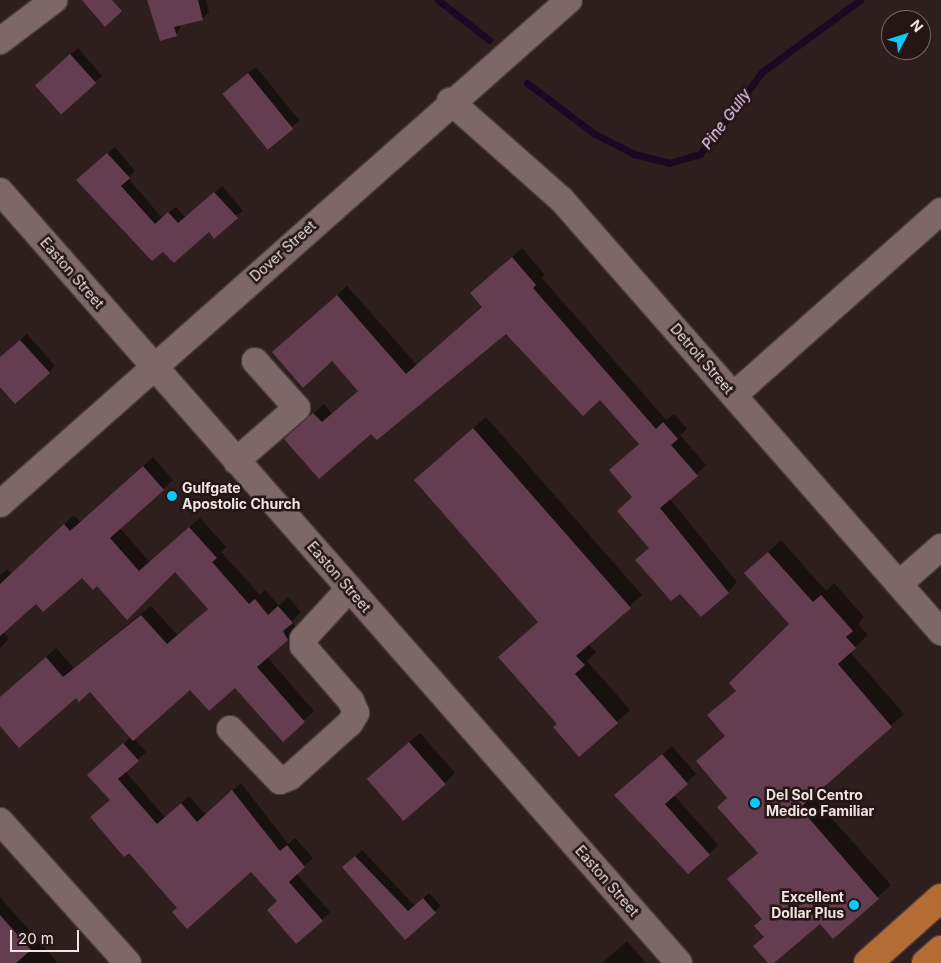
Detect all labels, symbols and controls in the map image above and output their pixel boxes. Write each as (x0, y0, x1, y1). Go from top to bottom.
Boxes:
north arrow (881, 10, 931, 60)
text: N (907, 16, 927, 35)
water label: Pine Gully (698, 85, 754, 153)
street label: Dover Street (247, 217, 319, 285)
street label: Easton Street (37, 234, 107, 312)
street label: Detroit Street (667, 320, 737, 398)
place label: Gulfgate Apostolic Church (182, 480, 301, 512)
marker: Gulfgate Apostolic Church (166, 490, 178, 502)
street label: Easton Street (304, 538, 374, 616)
place label: Del Sol Centro Medico Familiar (766, 787, 874, 820)
marker: Del Sol Centro Medico Familiar (748, 796, 762, 810)
street label: Easton Street (572, 842, 642, 920)
place label: Excellent Dollar Plus (771, 889, 844, 922)
marker: Excellent Dollar Plus (848, 899, 860, 911)
scale bar (12, 920, 81, 952)
text: 20 m (18, 929, 54, 948)

